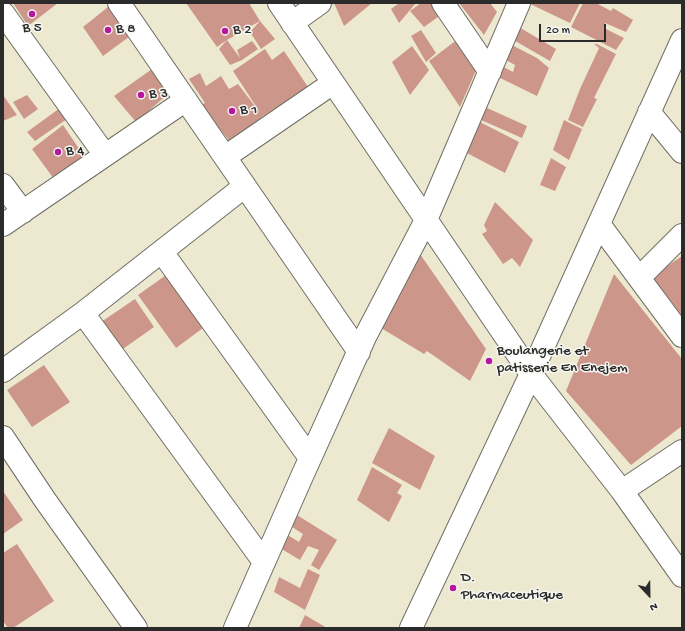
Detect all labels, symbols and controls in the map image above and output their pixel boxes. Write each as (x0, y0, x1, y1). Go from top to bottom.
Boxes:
marker: B 5 (27, 9, 37, 19)
scale bar (541, 16, 608, 42)
place label: B 5 (22, 20, 42, 38)
place label: B 8 (116, 21, 135, 39)
place label: B 2 (233, 22, 252, 40)
text: 20 m (546, 24, 570, 38)
marker: B 8 (103, 25, 113, 35)
marker: B 2 (220, 26, 230, 36)
place label: B 3 (149, 86, 168, 104)
marker: B 3 (136, 90, 146, 100)
place label: B 1 (240, 102, 257, 120)
marker: B 1 (227, 106, 237, 116)
place label: B 4 (66, 143, 84, 161)
marker: B 4 (53, 147, 63, 157)
place label: Boulangerie et patisserie En Enejem (497, 343, 628, 378)
marker: Boulangerie et patisserie En Enejem (484, 356, 494, 366)
place label: D. Pharmaceutique (461, 570, 563, 605)
north arrow (629, 575, 669, 615)
marker: D. Pharmaceutique (448, 583, 458, 593)
text: N (648, 599, 659, 613)

